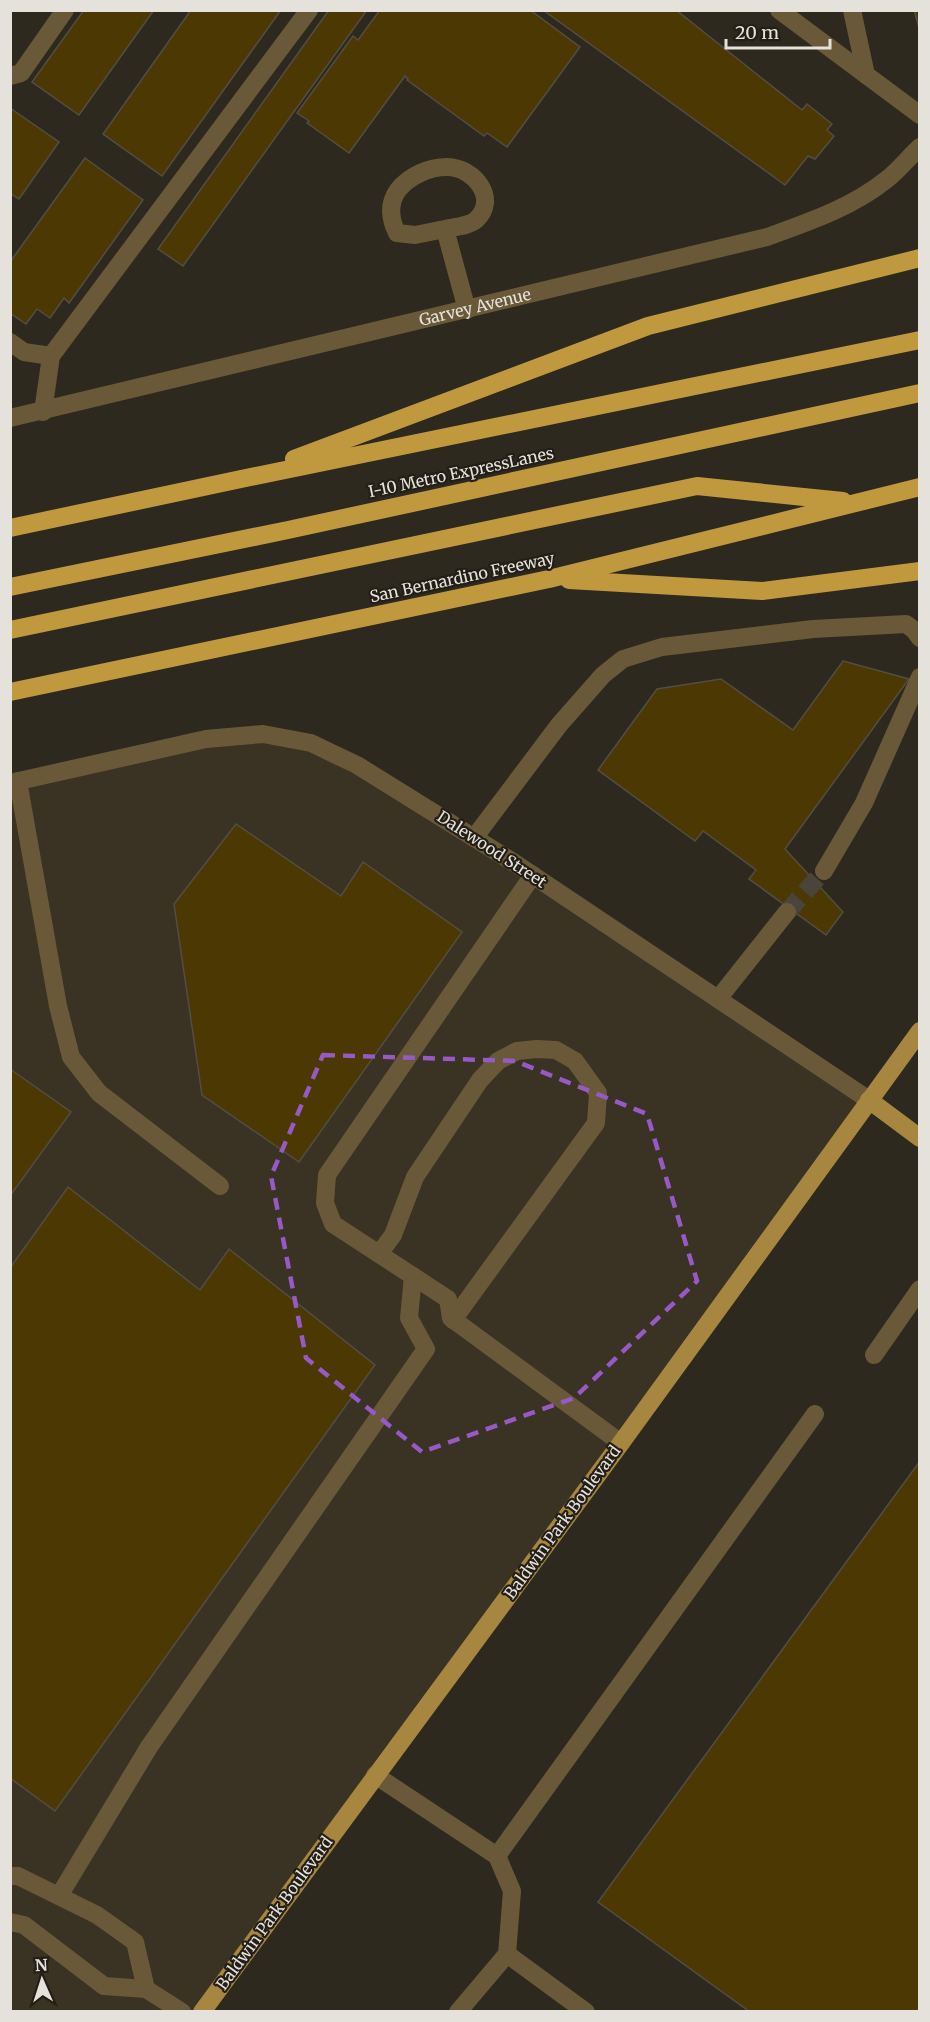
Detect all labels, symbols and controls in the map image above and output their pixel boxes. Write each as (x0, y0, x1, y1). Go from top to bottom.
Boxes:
scale bar (726, 12, 830, 50)
text: 20 m (735, 21, 779, 44)
street label: Garvey Avenue (417, 284, 533, 330)
street label: I-10 Metro ExpressLanes (367, 443, 556, 501)
street label: San Bernardino Freeway (368, 547, 557, 606)
street label: Dalewood Street (434, 806, 551, 892)
street label: Baldwin Park Boulevard (500, 1441, 625, 1603)
street label: Baldwin Park Boulevard (212, 1832, 337, 1994)
north arrow (12, 1950, 72, 2010)
text: N (34, 1955, 48, 1975)

